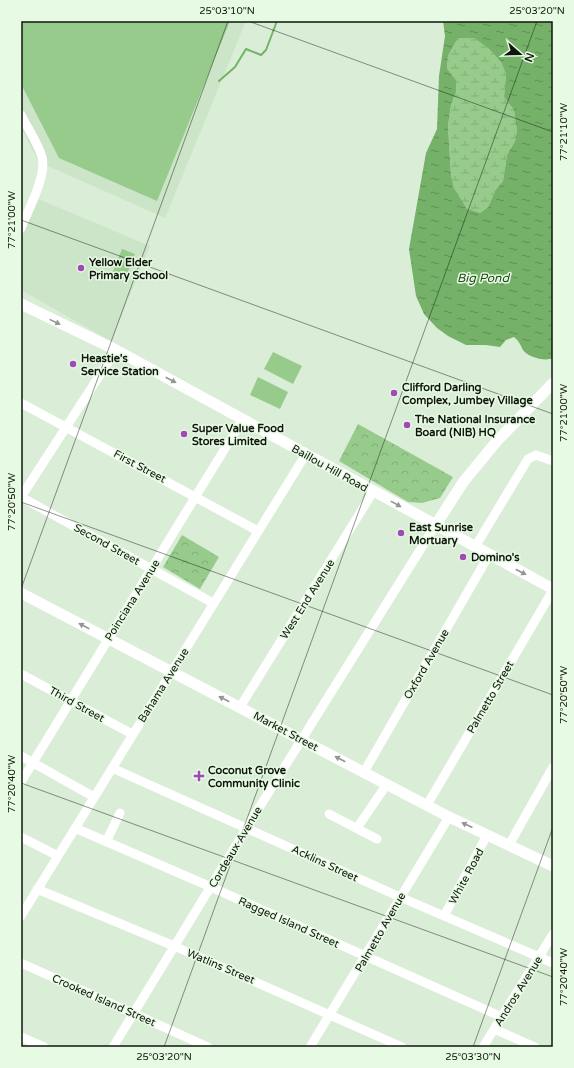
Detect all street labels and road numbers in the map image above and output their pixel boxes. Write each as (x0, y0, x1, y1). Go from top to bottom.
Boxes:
street label: Baillou Hill Road (289, 442, 370, 495)
street label: First Street (111, 447, 168, 486)
street label: Second Street (71, 521, 142, 568)
street label: Poinciana Avenue (102, 557, 163, 643)
street label: West End Avenue (278, 557, 337, 642)
street label: Oxford Avenue (401, 627, 452, 702)
street label: Bahama Avenue (135, 646, 192, 725)
street label: Palmetto Street (464, 659, 516, 736)
street label: Third Street (47, 684, 107, 725)
street label: Market Street (251, 709, 320, 754)
street label: Cordeaux Avenue (206, 804, 265, 890)
street label: Acklins Street (290, 842, 360, 884)
street label: White Road (446, 846, 487, 906)
street label: Palmetto Avenue (352, 890, 408, 974)
street label: Ragged Island Street (236, 894, 341, 951)
street label: Watlins Street (185, 946, 257, 987)
street label: Andros Avenue (492, 954, 545, 1029)
street label: Crooked Island Street (50, 972, 158, 1029)

